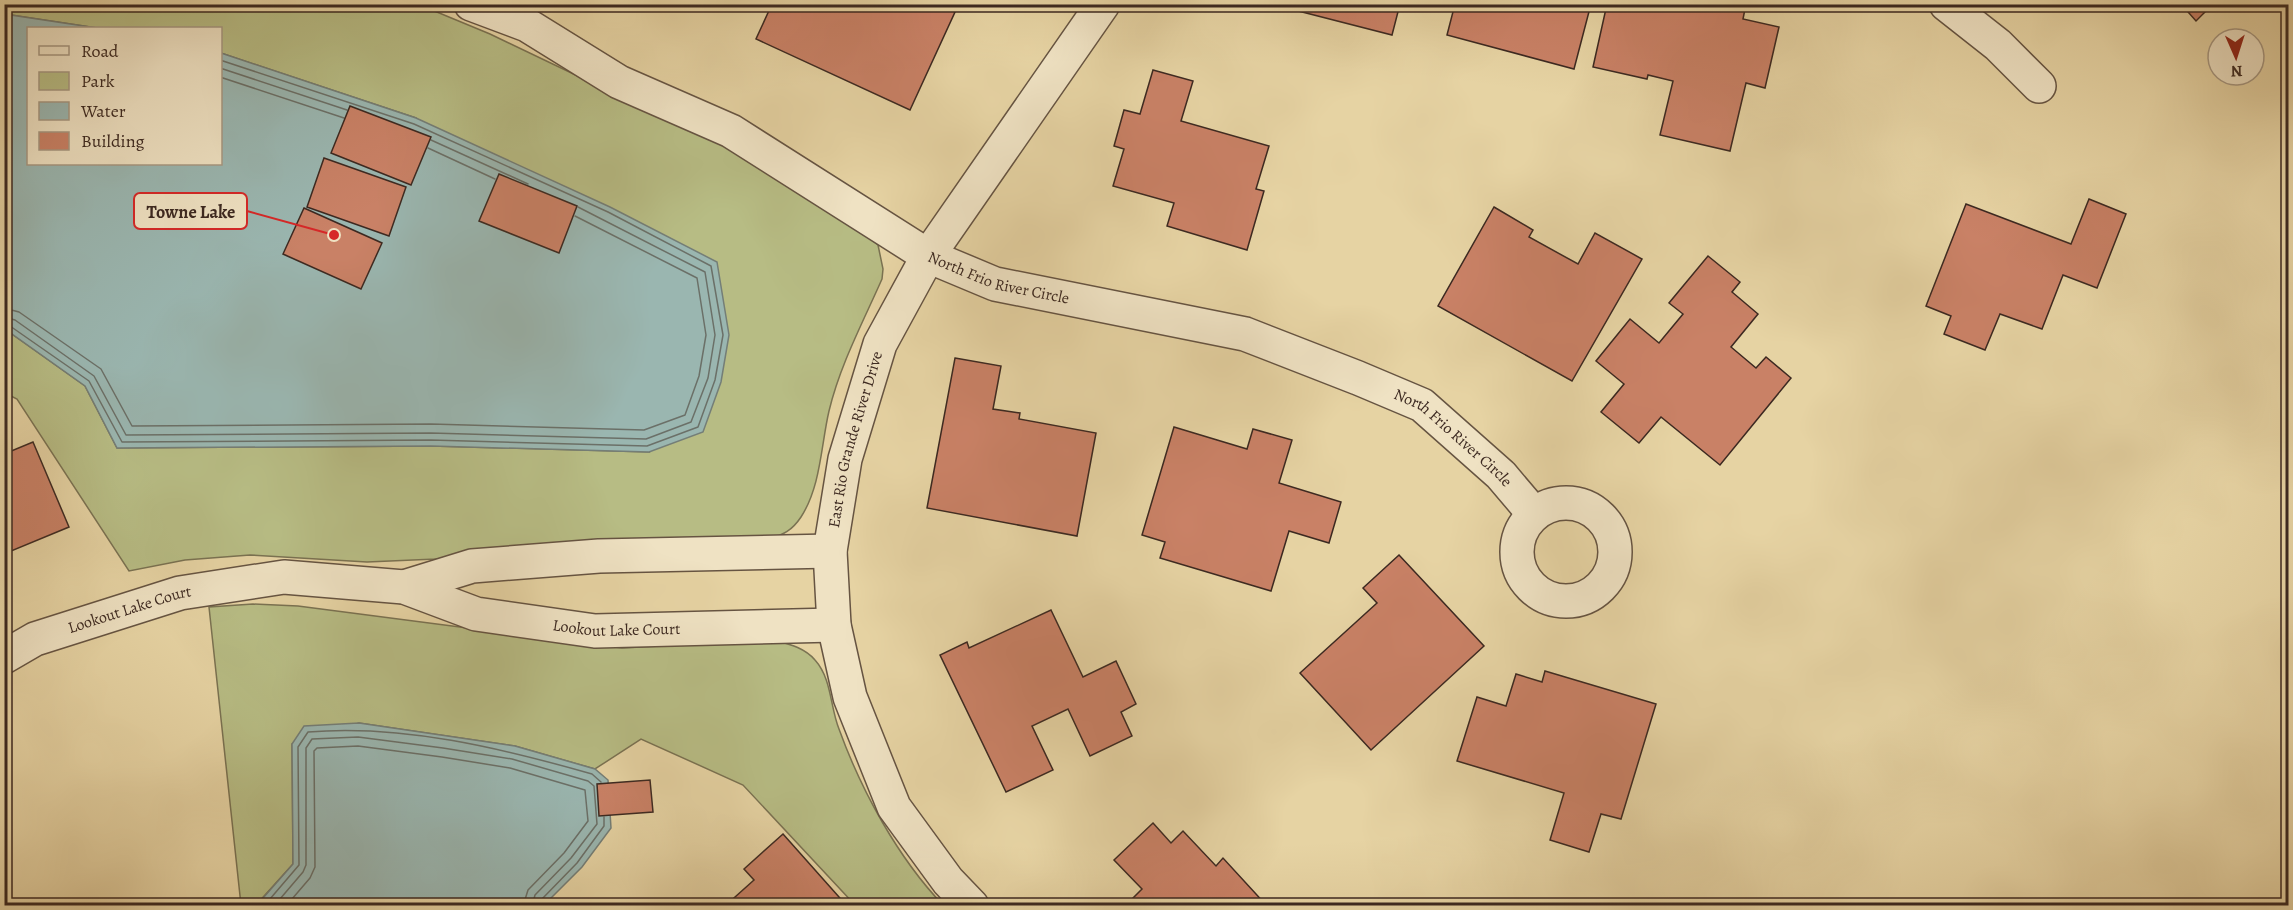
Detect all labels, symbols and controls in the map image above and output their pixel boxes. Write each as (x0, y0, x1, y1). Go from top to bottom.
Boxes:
legend (27, 27, 222, 165)
north arrow (2206, 27, 2266, 87)
text: Road (81, 39, 119, 63)
text: N (2230, 60, 2243, 82)
text: Park (81, 69, 115, 93)
text: Water (80, 99, 126, 123)
text: Building (81, 129, 145, 153)
callout: Towne Lake (134, 193, 247, 229)
text: Towne Lake (147, 200, 235, 224)
street label: North Frio River Circle (924, 246, 1071, 310)
street label: East Rio Grande River Drive (823, 349, 888, 530)
street label: North Frio River Circle (1390, 383, 1517, 492)
street label: Lookout Lake Court (65, 580, 193, 639)
street label: Lookout Lake Court (551, 614, 681, 642)

